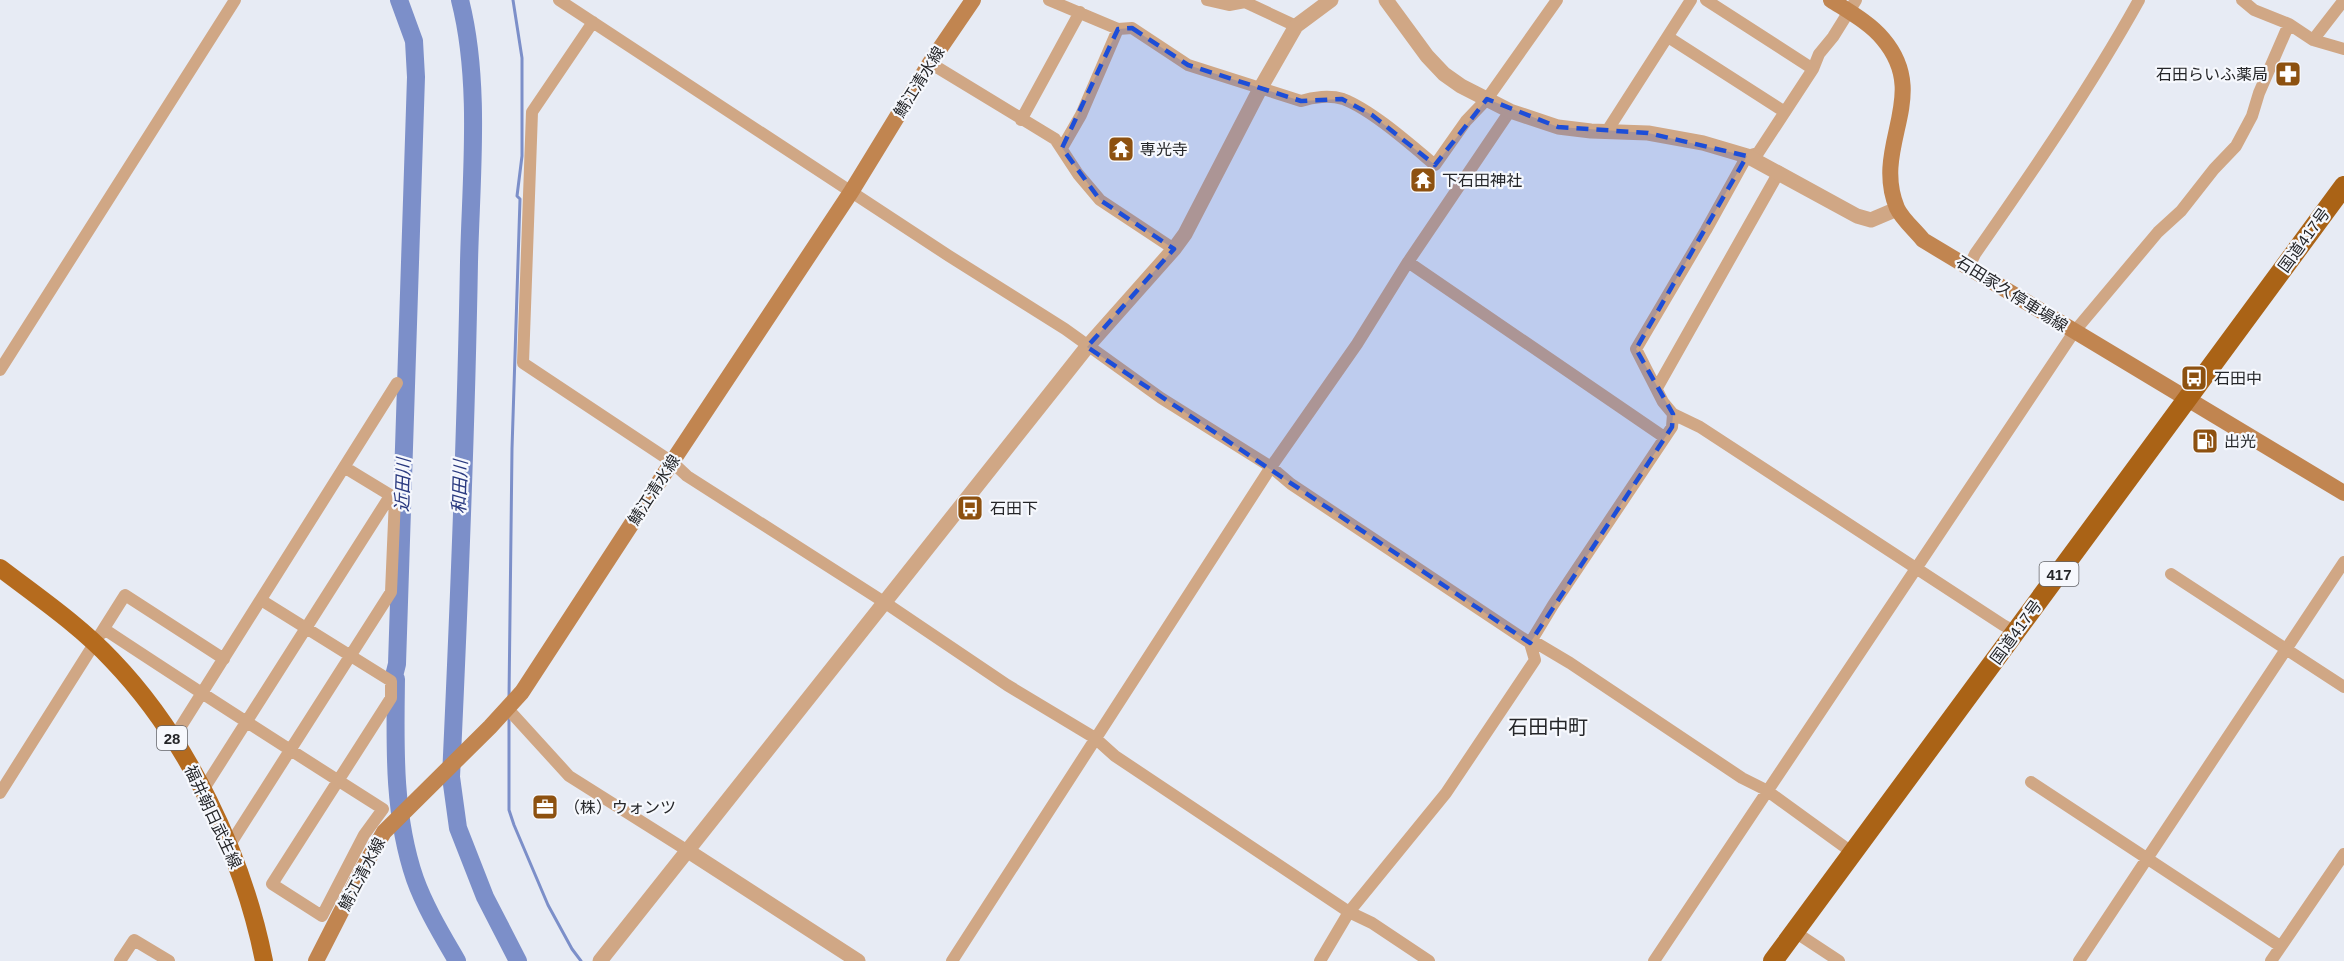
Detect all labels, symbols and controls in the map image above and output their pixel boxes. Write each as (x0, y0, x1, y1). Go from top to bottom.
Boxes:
street label: 鯖江清水線 (891, 44, 947, 120)
pharmacy icon: 石田らいふ薬局 (2273, 59, 2303, 89)
place label: 石田らいふ薬局 (2156, 66, 2268, 83)
temple icon: 専光寺 (1106, 134, 1136, 164)
place label: 専光寺 (1140, 141, 1188, 158)
temple icon: 下石田神社 (1408, 165, 1438, 195)
place label: 下石田神社 (1442, 172, 1522, 189)
street label: 国道417号 (2275, 205, 2333, 275)
street label: 石田家久停車場線 (1953, 253, 2071, 335)
bus stop icon: 石田中 (2179, 363, 2209, 393)
place label: 石田中 (2214, 370, 2262, 387)
fuel station icon: 出光 (2190, 426, 2220, 456)
place label: 出光 (2224, 433, 2256, 450)
street label: 鯖江清水線 (625, 452, 683, 528)
water label: 近田川 (392, 456, 414, 512)
water label: 和田川 (449, 458, 471, 514)
bus stop icon: 石田下 (955, 493, 985, 523)
place label: 石田下 (990, 500, 1038, 517)
road number: 417 (2040, 562, 2078, 586)
street label: 国道417号 (1987, 597, 2045, 667)
district label: 石田中町 (1508, 716, 1588, 738)
road number: 28 (157, 726, 187, 750)
street label: 福井朝日武生線 (182, 763, 244, 871)
office icon: （株）ウォンツ (530, 792, 560, 822)
place label: （株）ウォンツ (564, 799, 676, 816)
street label: 鯖江清水線 (336, 835, 388, 913)

